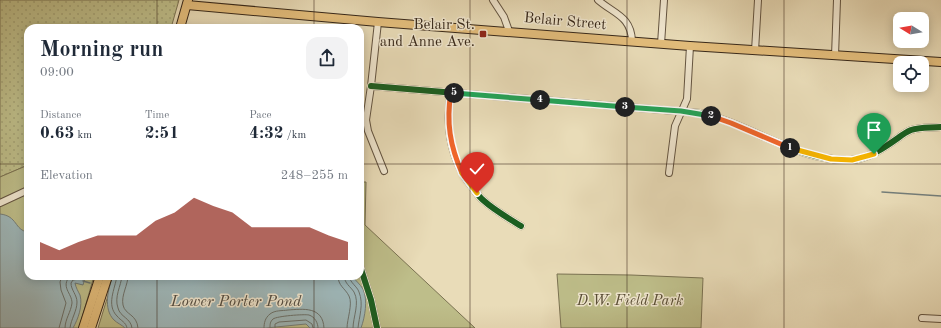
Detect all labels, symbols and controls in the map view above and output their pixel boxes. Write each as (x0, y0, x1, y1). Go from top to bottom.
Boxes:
street label: Belair Street (523, 11, 607, 33)
north arrow (893, 12, 929, 48)
map controls (893, 12, 929, 92)
place label: Belair St. and Anne Ave. (380, 18, 475, 50)
marker: Belair St. and Anne Ave. (478, 29, 488, 39)
button: share (306, 37, 348, 79)
text: Morning run (40, 39, 163, 61)
button: locate (893, 56, 929, 92)
text: 09:00 (40, 66, 74, 79)
pin: 5 (444, 83, 464, 103)
text: 5 (451, 87, 457, 98)
pin: 4 (530, 90, 550, 110)
text: 4 (537, 94, 543, 105)
pin: 3 (615, 97, 635, 117)
text: 3 (622, 101, 628, 112)
pin: 2 (701, 106, 721, 126)
text: Distance (40, 110, 81, 121)
text: Time (145, 110, 169, 121)
text: Pace (249, 110, 272, 121)
text: 2 (708, 110, 714, 121)
pin (857, 113, 891, 154)
icon: arrive (863, 119, 885, 141)
text: 0.63 (40, 125, 74, 142)
text: 2:51 (145, 125, 179, 142)
text: 4:32 (249, 125, 284, 142)
text: km (74, 130, 92, 141)
text: /km (284, 130, 306, 141)
pin: 1 (780, 138, 800, 158)
text: 1 (787, 142, 793, 153)
pin (460, 152, 494, 193)
icon: check (466, 158, 488, 180)
text: Elevation (40, 169, 93, 182)
text: 248–255 m (281, 169, 348, 182)
water label: Lower Porter Pond (170, 294, 302, 310)
park label: D.W. Field Park (576, 294, 683, 309)

